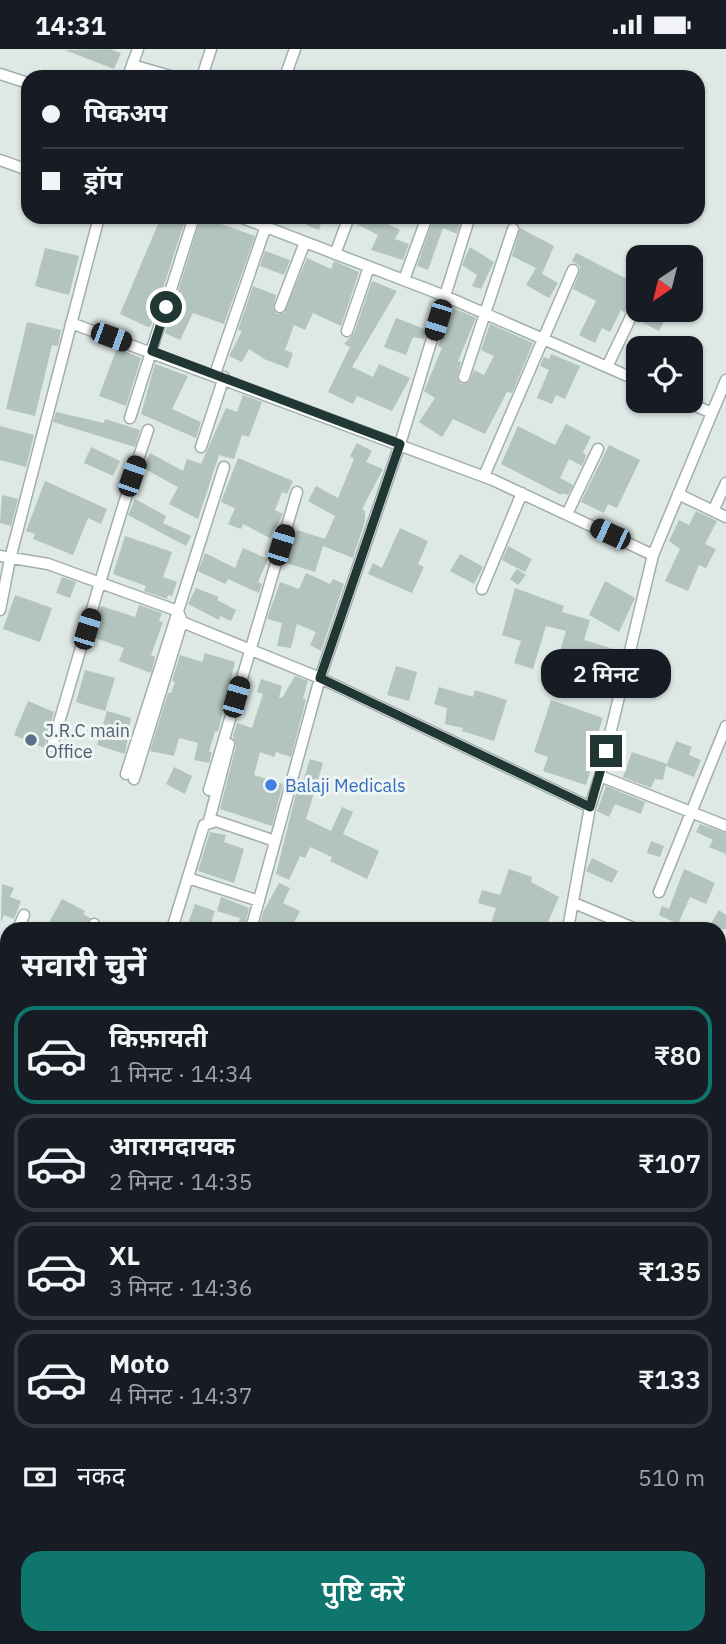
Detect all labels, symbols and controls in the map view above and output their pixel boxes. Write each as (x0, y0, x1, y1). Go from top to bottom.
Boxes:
text: 14:31 (35, 8, 106, 42)
text: पिकअप (84, 95, 167, 129)
text: ड्रॉप (84, 162, 122, 196)
north arrow (626, 245, 704, 322)
map controls (626, 245, 703, 413)
route start (150, 291, 182, 323)
car (422, 297, 455, 343)
car (88, 320, 135, 354)
button: locate (626, 336, 703, 413)
car (116, 453, 149, 499)
car (587, 516, 634, 552)
car (265, 522, 298, 568)
car (71, 606, 104, 652)
callout: 2 मिनट (541, 649, 671, 699)
text: 2 मिनट (573, 658, 639, 688)
car (221, 674, 252, 720)
place label: J.R.C main Office (45, 719, 130, 763)
marker: J.R.C main Office (23, 732, 39, 748)
route end (590, 735, 622, 767)
place label: Balaji Medicals (285, 774, 406, 797)
marker: Balaji Medicals (263, 777, 279, 793)
text: सवारी चुनें (21, 943, 146, 985)
text: किफ़ायती (109, 1020, 208, 1054)
icon: car (25, 1024, 88, 1087)
text: ₹80 (654, 1038, 701, 1072)
text: 1 मिनट · 14:34 (109, 1058, 253, 1088)
text: आरामदायक (109, 1128, 235, 1162)
icon: car (25, 1132, 88, 1195)
text: ₹107 (638, 1146, 701, 1180)
text: 2 मिनट · 14:35 (109, 1166, 253, 1196)
text: XL (109, 1238, 140, 1272)
icon: car (25, 1240, 88, 1303)
text: ₹135 (638, 1254, 701, 1288)
text: 3 मिनट · 14:36 (109, 1272, 253, 1302)
text: Moto (109, 1346, 169, 1380)
icon: car (25, 1348, 88, 1411)
text: ₹133 (638, 1362, 701, 1396)
text: 4 मिनट · 14:37 (109, 1380, 253, 1410)
icon: cash (21, 1458, 59, 1496)
text: नकद (77, 1458, 125, 1492)
text: 510 m (638, 1462, 705, 1492)
button: पुष्टि करें (21, 1551, 705, 1631)

